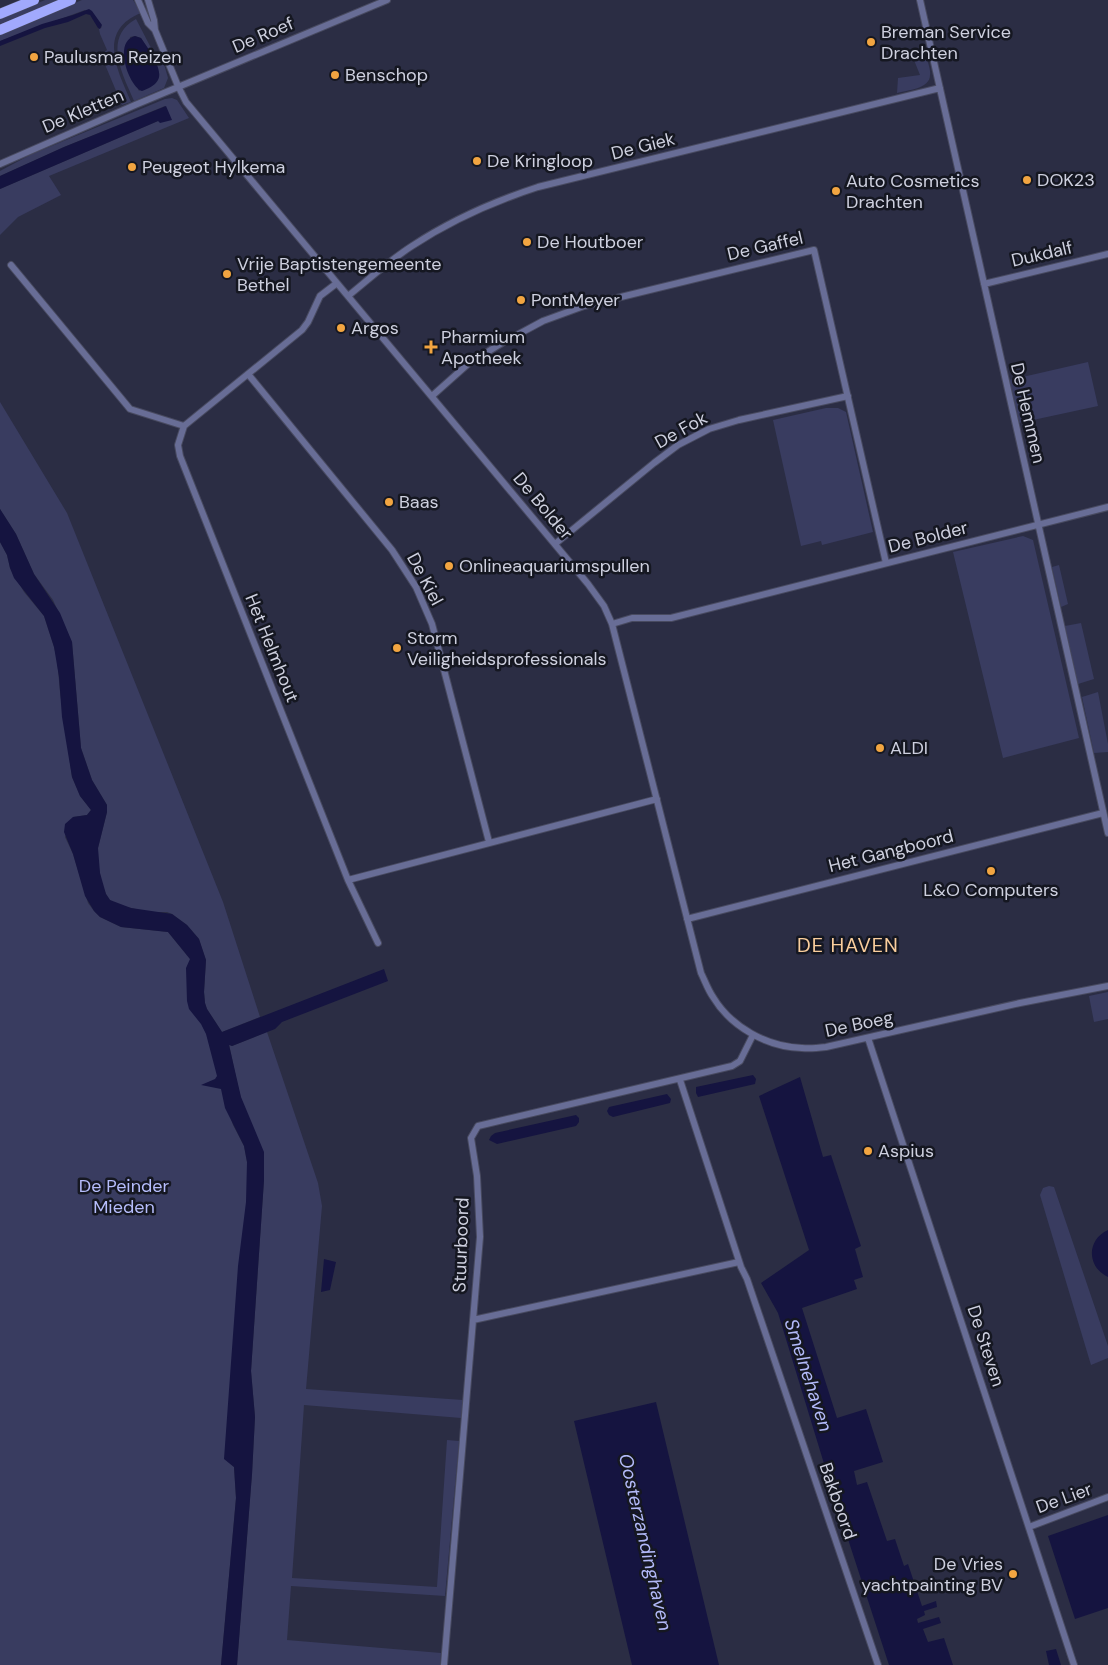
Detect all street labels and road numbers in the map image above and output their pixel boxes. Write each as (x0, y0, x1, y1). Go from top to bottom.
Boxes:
street label: De Roef (229, 11, 297, 59)
street label: De Kletten (39, 83, 127, 139)
street label: De Giek (609, 127, 677, 165)
street label: De Gaffel (725, 226, 805, 266)
street label: Dukdalf (1009, 235, 1075, 273)
street label: De Hemmen (1005, 360, 1051, 466)
street label: De Fok (651, 406, 711, 454)
street label: De Bolder (508, 467, 578, 545)
street label: De Bolder (886, 515, 971, 558)
street label: De Kiel (401, 548, 449, 610)
street label: Het Helmhout (239, 590, 305, 706)
street label: Het Gangboord (826, 824, 956, 878)
street label: De Boeg (823, 1005, 895, 1043)
street label: Stuurboord (447, 1197, 475, 1293)
street label: De Steven (962, 1302, 1010, 1390)
street label: Bakboord (814, 1459, 862, 1543)
street label: De Lier (1033, 1477, 1096, 1519)

